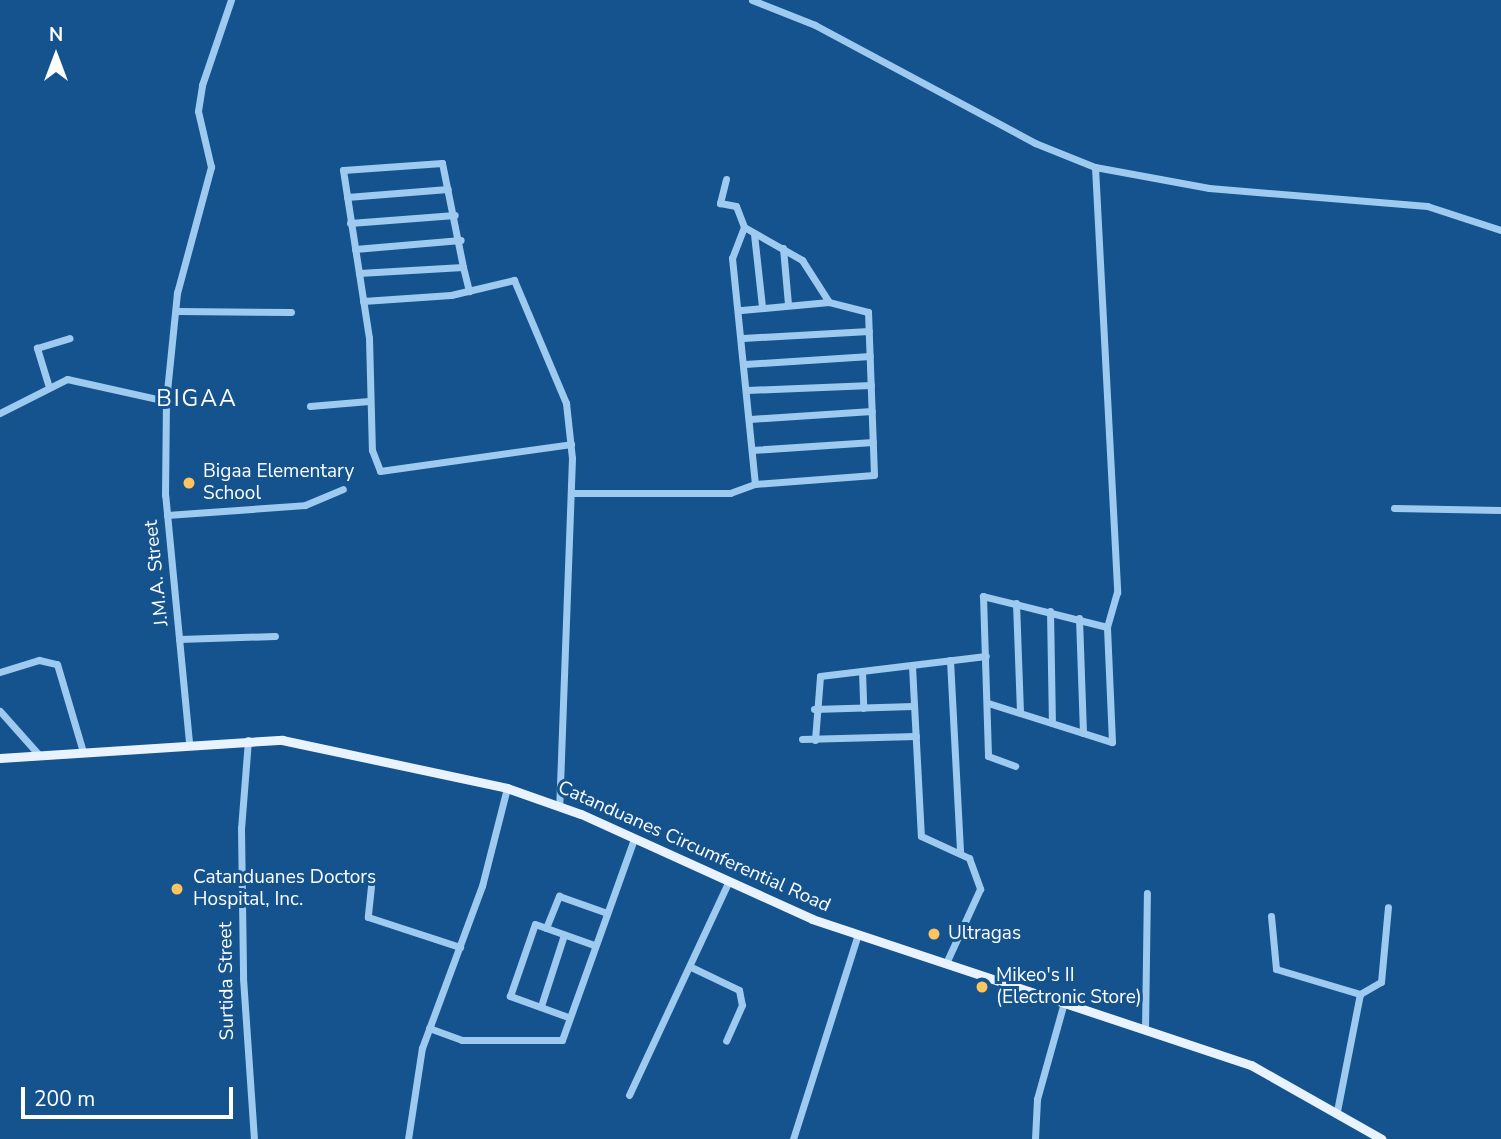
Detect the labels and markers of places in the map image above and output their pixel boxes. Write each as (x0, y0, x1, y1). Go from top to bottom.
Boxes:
place label: Bigaa Elementary School (203, 461, 354, 505)
marker: Bigaa Elementary School (181, 475, 197, 491)
place label: Catanduanes Doctors Hospital, Inc. (193, 867, 376, 911)
marker: Catanduanes Doctors Hospital, Inc. (167, 879, 187, 899)
place label: Ultragas (948, 923, 1021, 945)
marker: Ultragas (926, 926, 942, 942)
place label: Mikeo's II (Electronic Store) (996, 965, 1142, 1009)
marker: Mikeo's II (Electronic Store) (974, 979, 990, 995)

